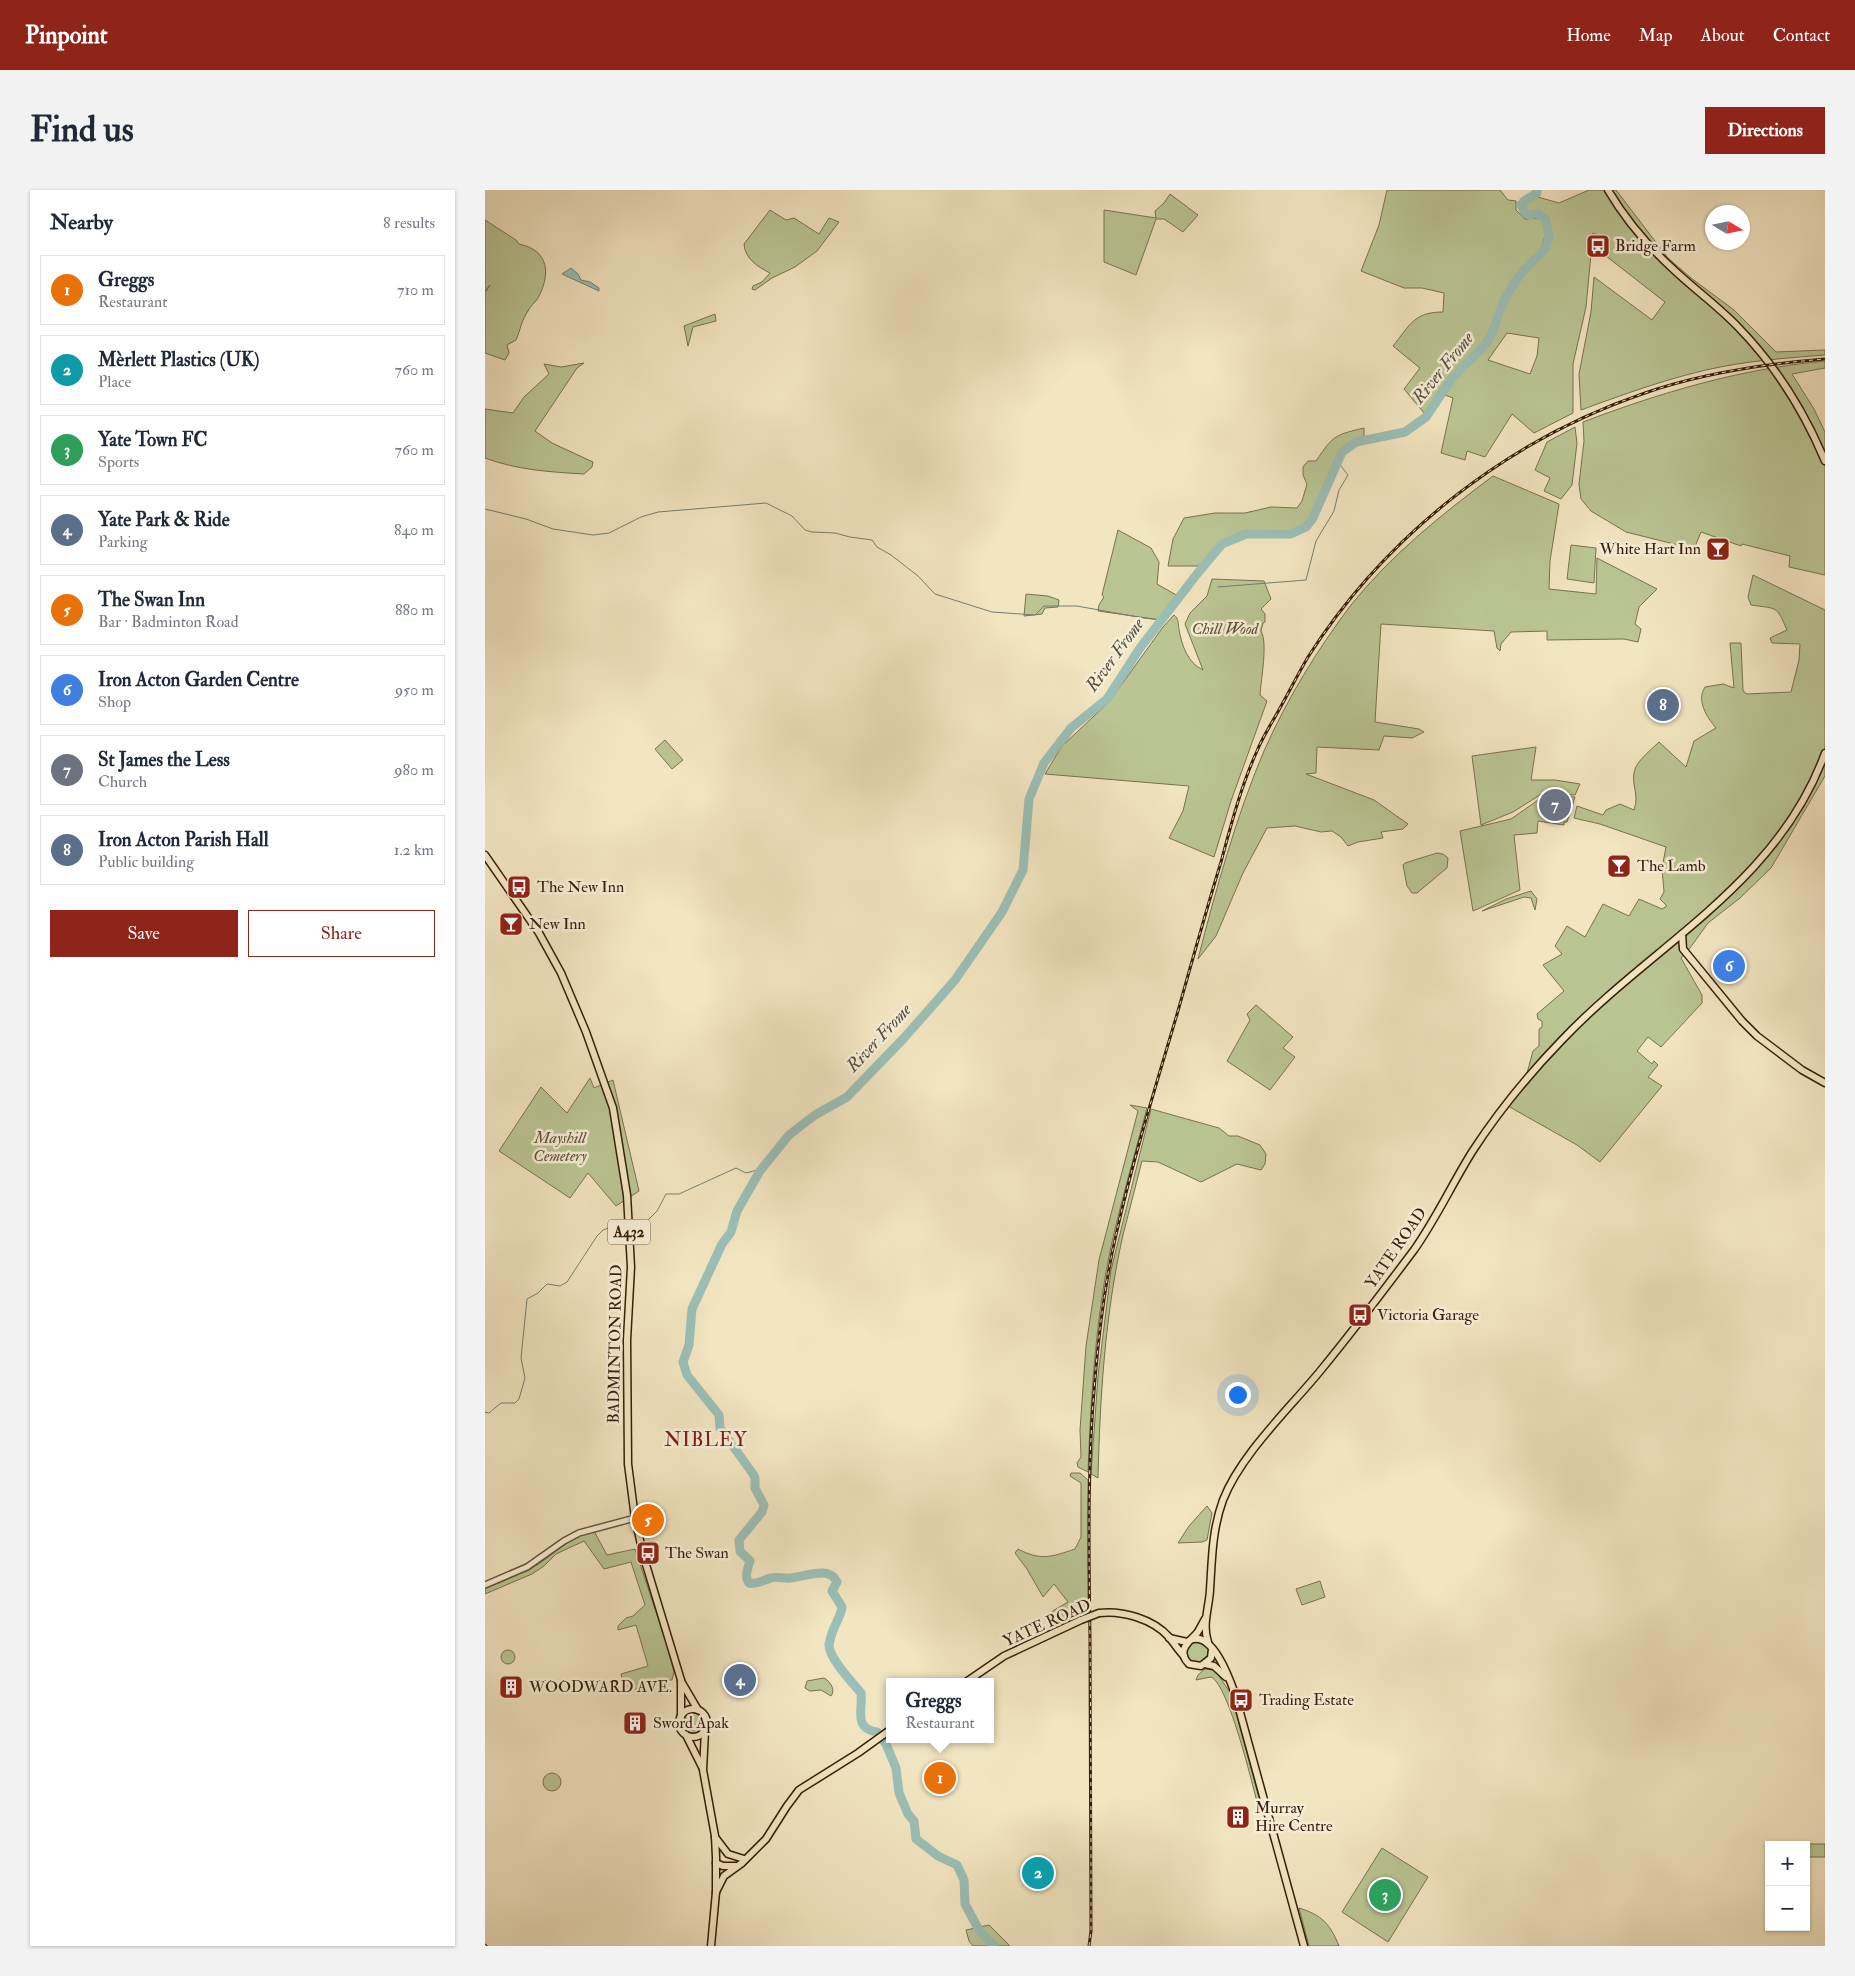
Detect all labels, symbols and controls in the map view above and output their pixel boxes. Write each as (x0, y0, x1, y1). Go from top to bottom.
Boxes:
text: Pinpoint (25, 20, 108, 51)
text: Home (1566, 24, 1611, 47)
text: Map (1639, 24, 1673, 47)
text: About (1701, 24, 1745, 47)
text: Contact (1773, 24, 1830, 47)
button: Directions (1705, 107, 1825, 154)
text: Find us (30, 108, 134, 152)
north arrow (1705, 205, 1750, 250)
text: Nearby (50, 209, 113, 236)
text: 8 results (383, 213, 435, 233)
bus stop icon: Bridge Farm (1585, 233, 1611, 259)
place label: Bridge Farm (1615, 236, 1696, 256)
text: Greggs (98, 268, 154, 292)
text: 1 (64, 280, 70, 300)
text: 710 m (397, 280, 434, 300)
text: Restaurant (98, 292, 167, 312)
water label: River Frome (1407, 327, 1479, 409)
text: Mèrlett Plastics (UK) (98, 348, 259, 372)
text: 2 (63, 360, 71, 380)
text: 760 m (395, 360, 434, 380)
text: Place (98, 372, 131, 392)
text: Yate Town FC (98, 428, 207, 452)
text: 3 (64, 440, 70, 460)
text: 760 m (395, 440, 434, 460)
text: Sports (98, 452, 139, 472)
text: Yate Park & Ride (98, 508, 230, 532)
text: 4 (63, 520, 71, 540)
text: 840 m (394, 520, 434, 540)
text: Parking (98, 532, 148, 552)
bar icon: White Hart Inn (1705, 536, 1731, 562)
place label: White Hart Inn (1599, 539, 1701, 559)
text: The Swan Inn (98, 588, 205, 612)
text: 5 (63, 600, 71, 620)
text: 880 m (395, 600, 434, 620)
text: Bar · Badminton Road (98, 612, 239, 632)
water label: River Frome (1080, 613, 1150, 697)
park label: Chill Wood (1192, 619, 1260, 639)
text: Iron Acton Garden Centre (98, 668, 299, 692)
text: 6 (63, 680, 71, 700)
text: 950 m (395, 680, 434, 700)
pin: 8 (1647, 686, 1679, 724)
text: Shop (98, 692, 131, 712)
text: St James the Less (98, 748, 230, 772)
text: 7 (63, 760, 71, 780)
text: 980 m (394, 760, 434, 780)
text: Church (98, 772, 147, 792)
pin: 7 (1539, 786, 1571, 824)
text: Iron Acton Parish Hall (98, 828, 269, 852)
text: 8 (63, 840, 71, 860)
text: 1.2 km (394, 840, 434, 860)
text: Public building (98, 852, 194, 872)
bar icon: The Lamb (1606, 853, 1632, 879)
place label: The Lamb (1637, 856, 1706, 876)
bus stop icon: The New Inn (506, 874, 532, 900)
place label: The New Inn (537, 877, 624, 897)
button: Save (50, 910, 238, 957)
button: Share (248, 910, 435, 957)
bar icon: New Inn (498, 911, 524, 937)
place label: New Inn (529, 914, 586, 934)
pin: 6 (1713, 947, 1745, 985)
water label: River Frome (841, 998, 917, 1078)
park label: Mayshill Cemetery (533, 1128, 587, 1166)
street label: YATE ROAD (1361, 1204, 1431, 1292)
road number: A432 (608, 1220, 650, 1244)
street label: BADMINTON ROAD (604, 1264, 626, 1424)
bus stop icon: Victoria Garage (1347, 1302, 1373, 1328)
place label: Victoria Garage (1377, 1305, 1479, 1325)
your location (1225, 1382, 1251, 1408)
district label: NIBLEY (664, 1428, 748, 1452)
pin: 5 (632, 1501, 664, 1539)
bus stop icon: The Swan (635, 1540, 661, 1566)
place label: The Swan (665, 1543, 729, 1563)
street label: YATE ROAD (1000, 1595, 1094, 1651)
pin: 4 (724, 1661, 756, 1699)
building icon: WOODWARD AVE. (498, 1674, 524, 1700)
place label: WOODWARD AVE. (528, 1677, 672, 1697)
popup (886, 1678, 994, 1743)
bus stop icon: Trading Estate (1228, 1687, 1254, 1713)
text: Greggs (905, 1689, 961, 1713)
place label: Trading Estate (1259, 1690, 1354, 1710)
building icon: Sword Apak (622, 1710, 648, 1736)
place label: Sword Apak (653, 1713, 729, 1734)
text: Restaurant (905, 1713, 975, 1733)
pin: 1 (924, 1759, 956, 1797)
place label: Murray Hire Centre (1255, 1798, 1333, 1836)
building icon: Murray Hire Centre (1225, 1804, 1251, 1830)
map controls (1765, 1841, 1810, 1931)
button: + (1765, 1841, 1810, 1886)
pin: 2 (1022, 1854, 1054, 1892)
pin: 3 (1369, 1876, 1401, 1914)
button: − (1765, 1886, 1810, 1931)

